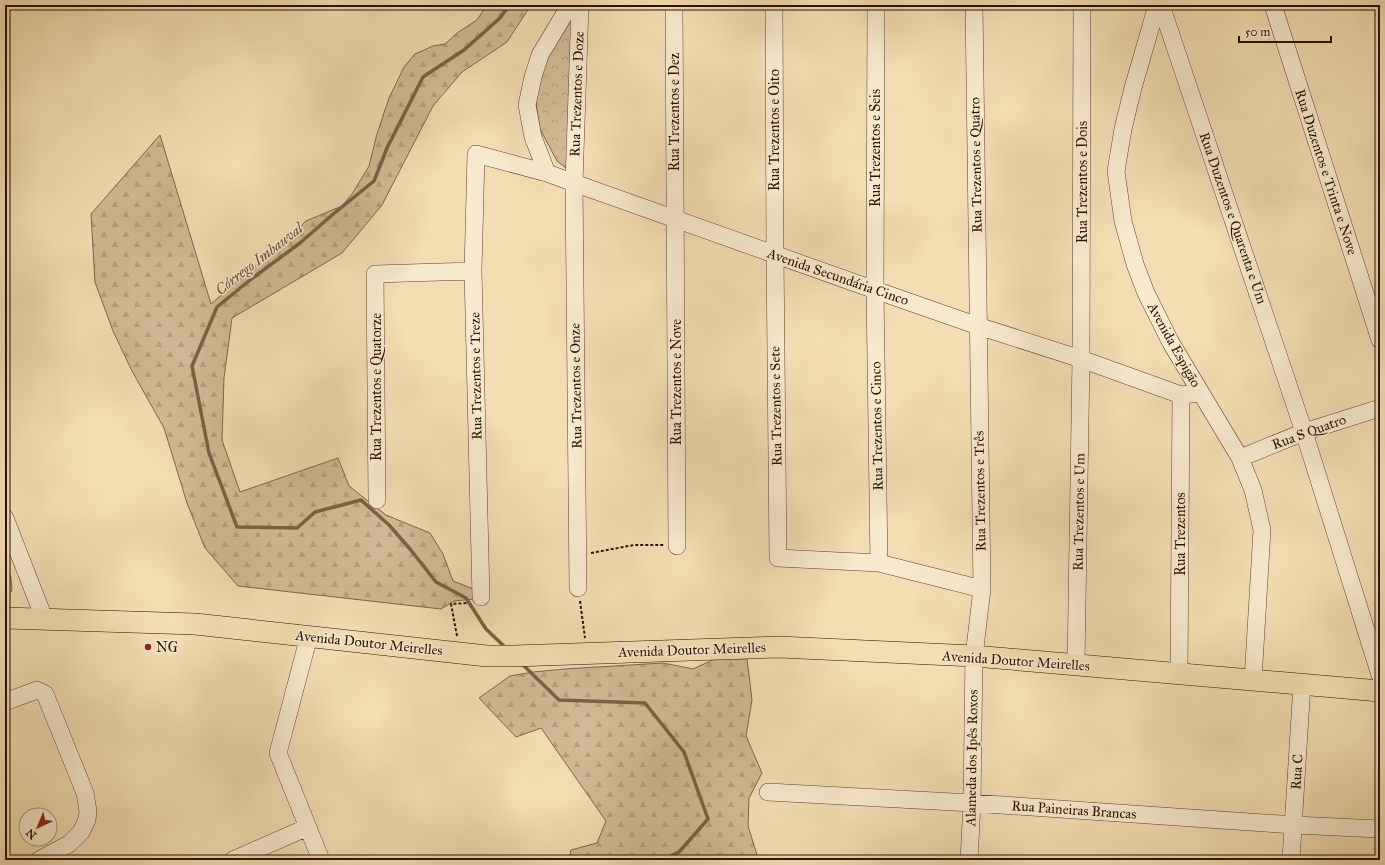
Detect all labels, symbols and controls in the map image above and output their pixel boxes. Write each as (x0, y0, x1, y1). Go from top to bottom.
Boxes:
scale bar (1239, 18, 1331, 44)
text: 50 m (1245, 25, 1270, 39)
street label: Rua Trezentos e Doze (566, 31, 588, 157)
street label: Rua Trezentos e Dez (666, 52, 683, 171)
street label: Rua Trezentos e Oito (766, 69, 783, 191)
street label: Rua Duzentos e Trinta e Nove (1291, 87, 1361, 257)
street label: Rua Trezentos e Seis (867, 89, 884, 207)
street label: Rua Trezentos e Quatro (966, 97, 986, 233)
street label: Rua Trezentos e Dois (1074, 121, 1091, 243)
street label: Rua Duzentos e Quarenta e Um (1196, 130, 1270, 306)
water label: Córrego Imbauval (212, 218, 308, 299)
street label: Avenida Secundária Cinco (764, 244, 911, 309)
street label: Avenida Espigão (1143, 299, 1204, 390)
street label: Rua Trezentos e Treze (466, 312, 486, 440)
street label: Rua Trezentos e Quatorze (368, 313, 385, 461)
street label: Rua Trezentos e Nove (668, 319, 685, 445)
street label: Rua Trezentos e Onze (566, 323, 586, 449)
street label: Rua Trezentos e Sete (766, 346, 786, 466)
street label: Rua Trezentos e Cinco (867, 361, 887, 491)
street label: Rua S Quatro (1270, 411, 1348, 453)
street label: Rua Trezentos e Três (970, 431, 990, 551)
street label: Rua Trezentos e Um (1069, 453, 1089, 571)
street label: Rua Trezentos (1172, 492, 1189, 576)
street label: Avenida Doutor Meirelles (294, 627, 443, 659)
place label: NG (156, 639, 178, 656)
street label: Avenida Doutor Meirelles (617, 639, 766, 661)
marker: NG (143, 642, 153, 652)
street label: Avenida Doutor Meirelles (941, 647, 1090, 675)
street label: Alameda dos Ipês Roxos (962, 689, 982, 828)
street label: Rua C (1287, 754, 1307, 790)
street label: Rua Paineiras Brancas (1011, 797, 1137, 823)
north arrow (18, 807, 58, 847)
text: N (23, 825, 39, 842)

